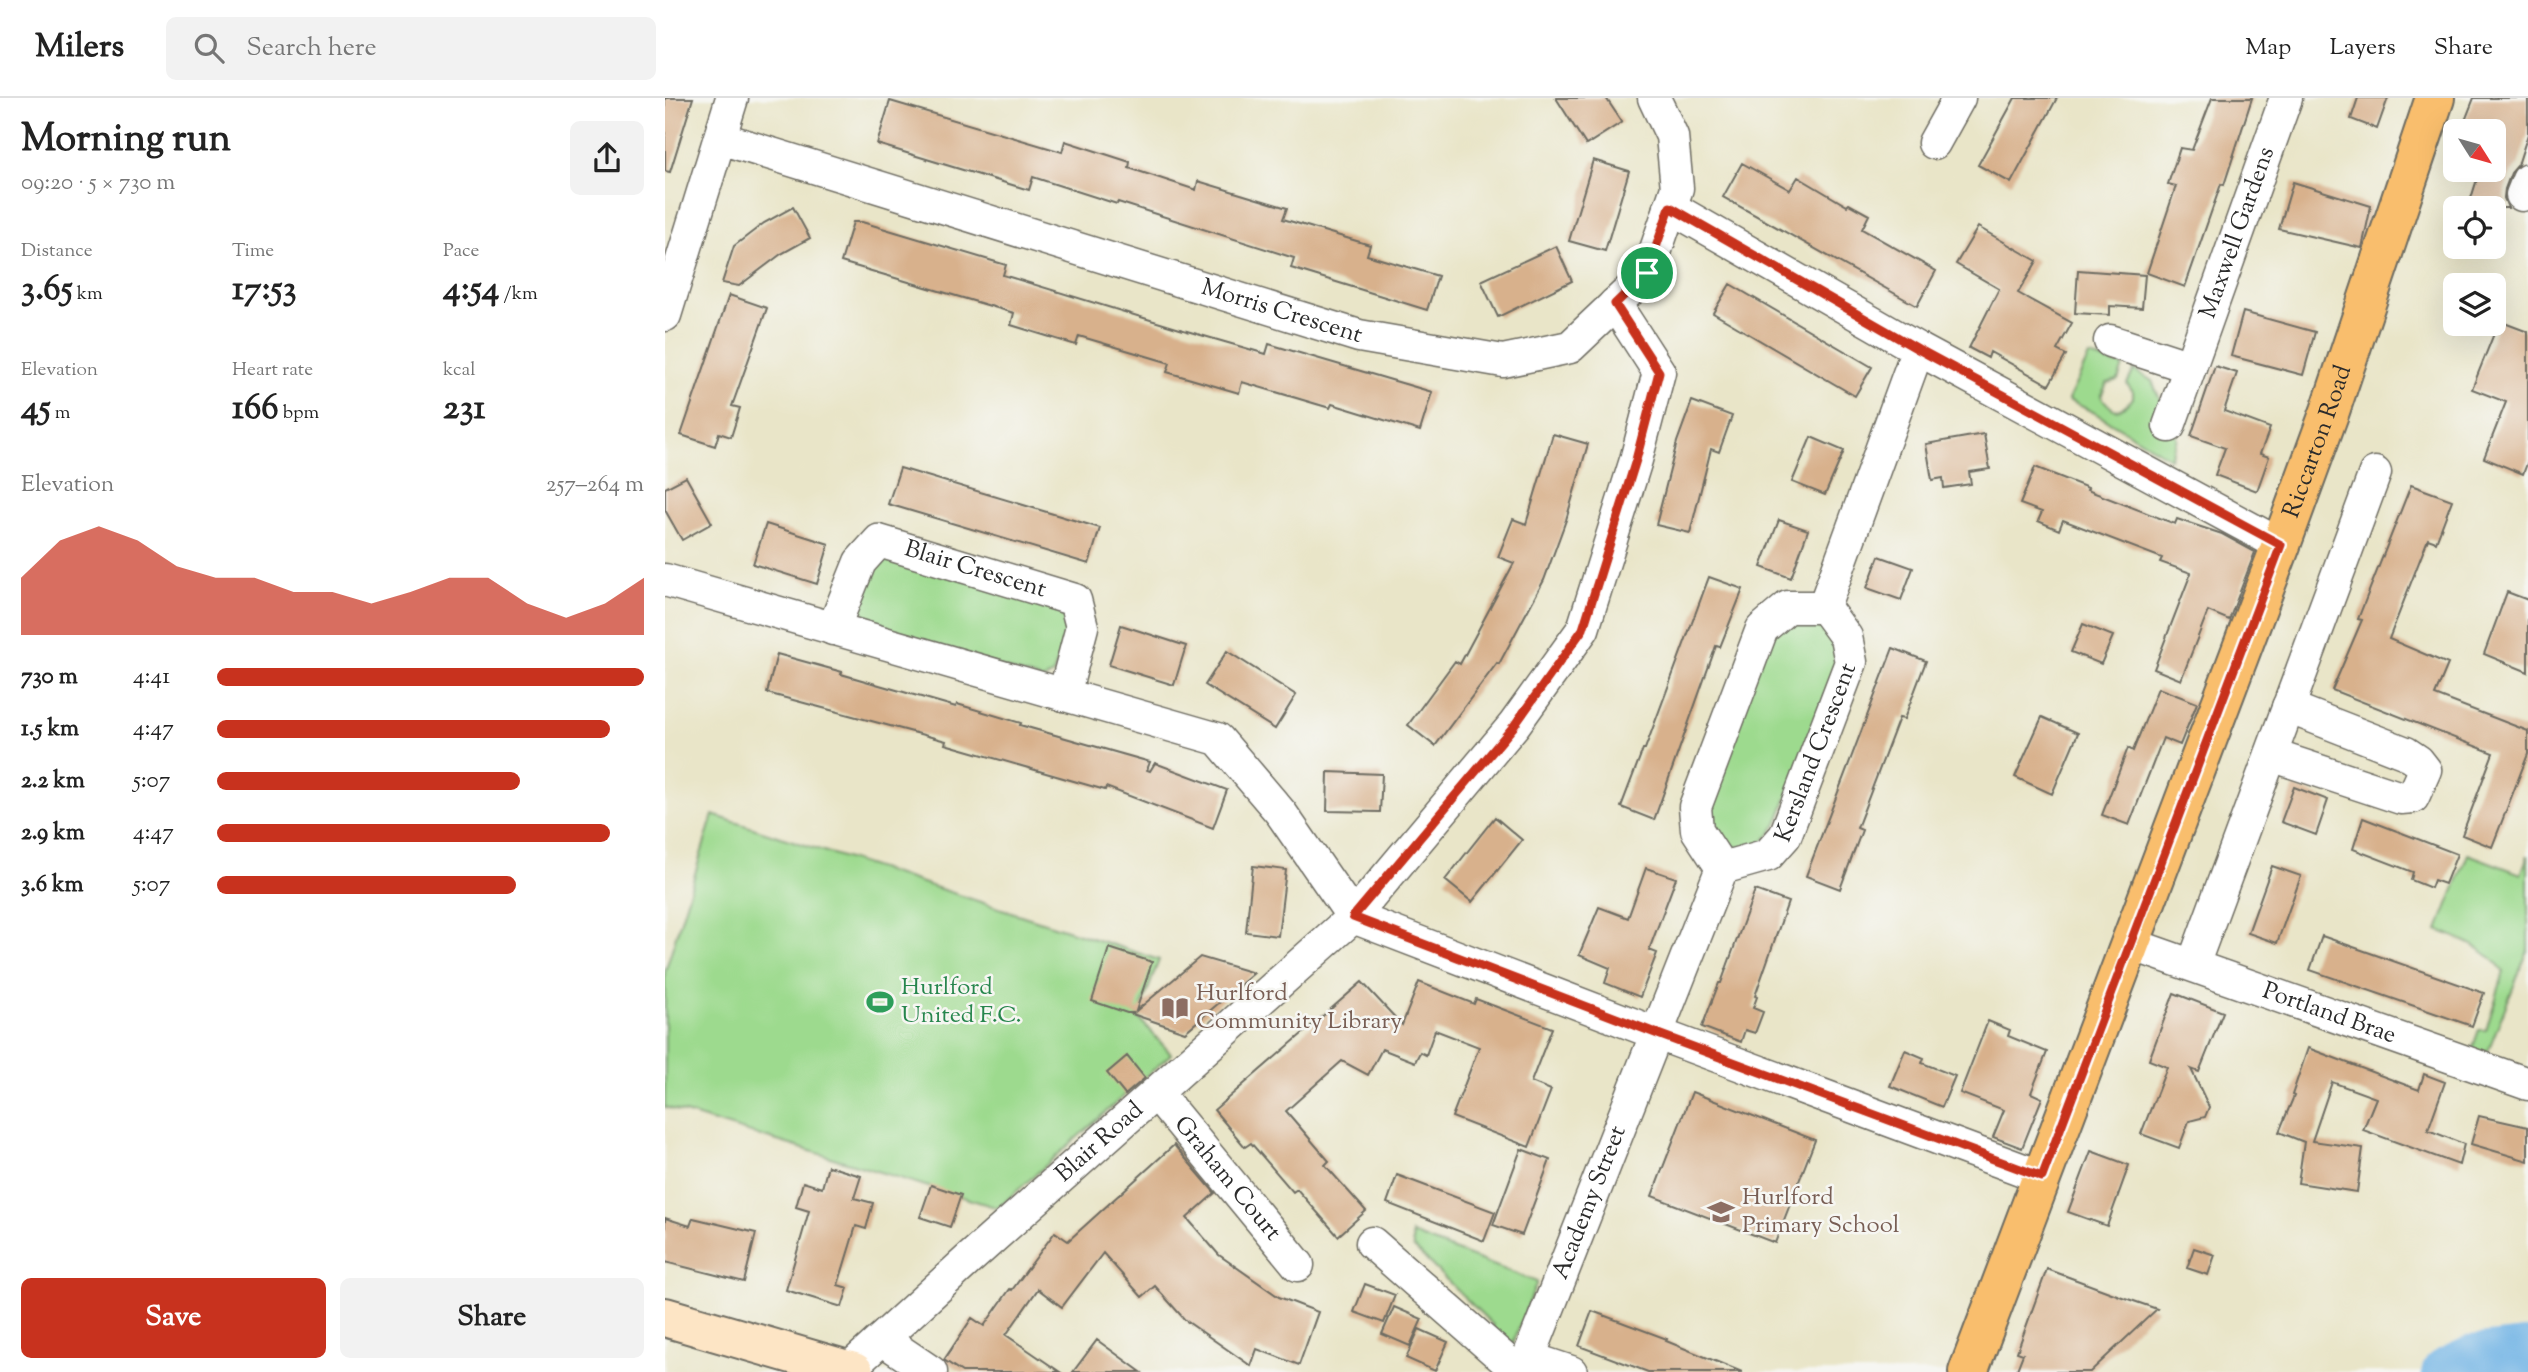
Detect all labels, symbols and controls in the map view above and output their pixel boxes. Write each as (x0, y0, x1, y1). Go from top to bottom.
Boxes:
search box (166, 17, 656, 80)
text: Milers (35, 24, 124, 72)
icon: search (190, 29, 228, 67)
text: Search here (246, 30, 377, 67)
text: Map (2245, 31, 2291, 65)
text: Layers (2329, 31, 2396, 65)
text: Share (2434, 31, 2493, 65)
text: Morning run (21, 114, 231, 168)
north arrow (2443, 119, 2506, 182)
map controls (2443, 119, 2506, 336)
button: share (570, 121, 644, 195)
street label: Maxwell Gardens (2192, 142, 2284, 323)
text: 09:20 · 5 × 730 m (21, 167, 175, 200)
button: locate (2443, 196, 2506, 259)
text: Distance (21, 238, 93, 265)
text: Time (232, 238, 274, 265)
text: Pace (443, 238, 479, 265)
pin (1617, 243, 1677, 303)
icon: arrive (1628, 254, 1666, 292)
text: 3.65 (21, 265, 73, 316)
text: 17:53 (232, 265, 297, 316)
text: 4:54 (443, 265, 499, 316)
street label: Morris Crescent (1197, 271, 1366, 353)
button: layers (2443, 273, 2506, 336)
text: km (73, 281, 103, 308)
text: /km (499, 281, 538, 308)
text: Elevation (21, 357, 98, 384)
text: Heart rate (232, 357, 313, 384)
text: kcal (443, 357, 476, 384)
street label: Riccarton Road (2275, 361, 2361, 523)
text: 45 (21, 384, 51, 435)
text: 166 (232, 384, 279, 435)
text: 231 (443, 384, 485, 435)
text: m (51, 400, 70, 427)
text: bpm (279, 400, 319, 427)
text: Elevation (21, 469, 114, 502)
text: 257–264 m (546, 469, 644, 502)
street label: Blair Crescent (900, 533, 1050, 607)
street label: Kersland Crescent (1767, 658, 1866, 847)
text: 730 m (21, 661, 78, 694)
text: 4:41 (133, 661, 170, 694)
text: 1.5 km (21, 713, 79, 746)
text: 4:47 (133, 713, 174, 746)
text: 2.2 km (21, 765, 85, 798)
text: 5:07 (133, 765, 170, 798)
text: 2.9 km (21, 817, 85, 850)
text: 4:47 (133, 817, 174, 850)
text: 3.6 km (21, 869, 84, 902)
text: 5:07 (133, 869, 170, 902)
place label: Hurlford United F.C. (901, 971, 1022, 1033)
street label: Portland Brae (2258, 975, 2400, 1053)
place label: Hurlford Community Library (1196, 977, 1402, 1039)
sports icon: Hurlford United F.C. (865, 987, 895, 1017)
library icon: Hurlford Community Library (1160, 993, 1190, 1023)
street label: Blair Road (1048, 1094, 1152, 1191)
street label: Graham Court (1165, 1109, 1289, 1249)
street label: Academy Street (1544, 1121, 1636, 1285)
place label: Hurlford Primary School (1742, 1181, 1900, 1243)
school or university icon: Hurlford Primary School (1706, 1197, 1736, 1227)
button: Save (21, 1278, 326, 1358)
button: Share (340, 1278, 644, 1358)

